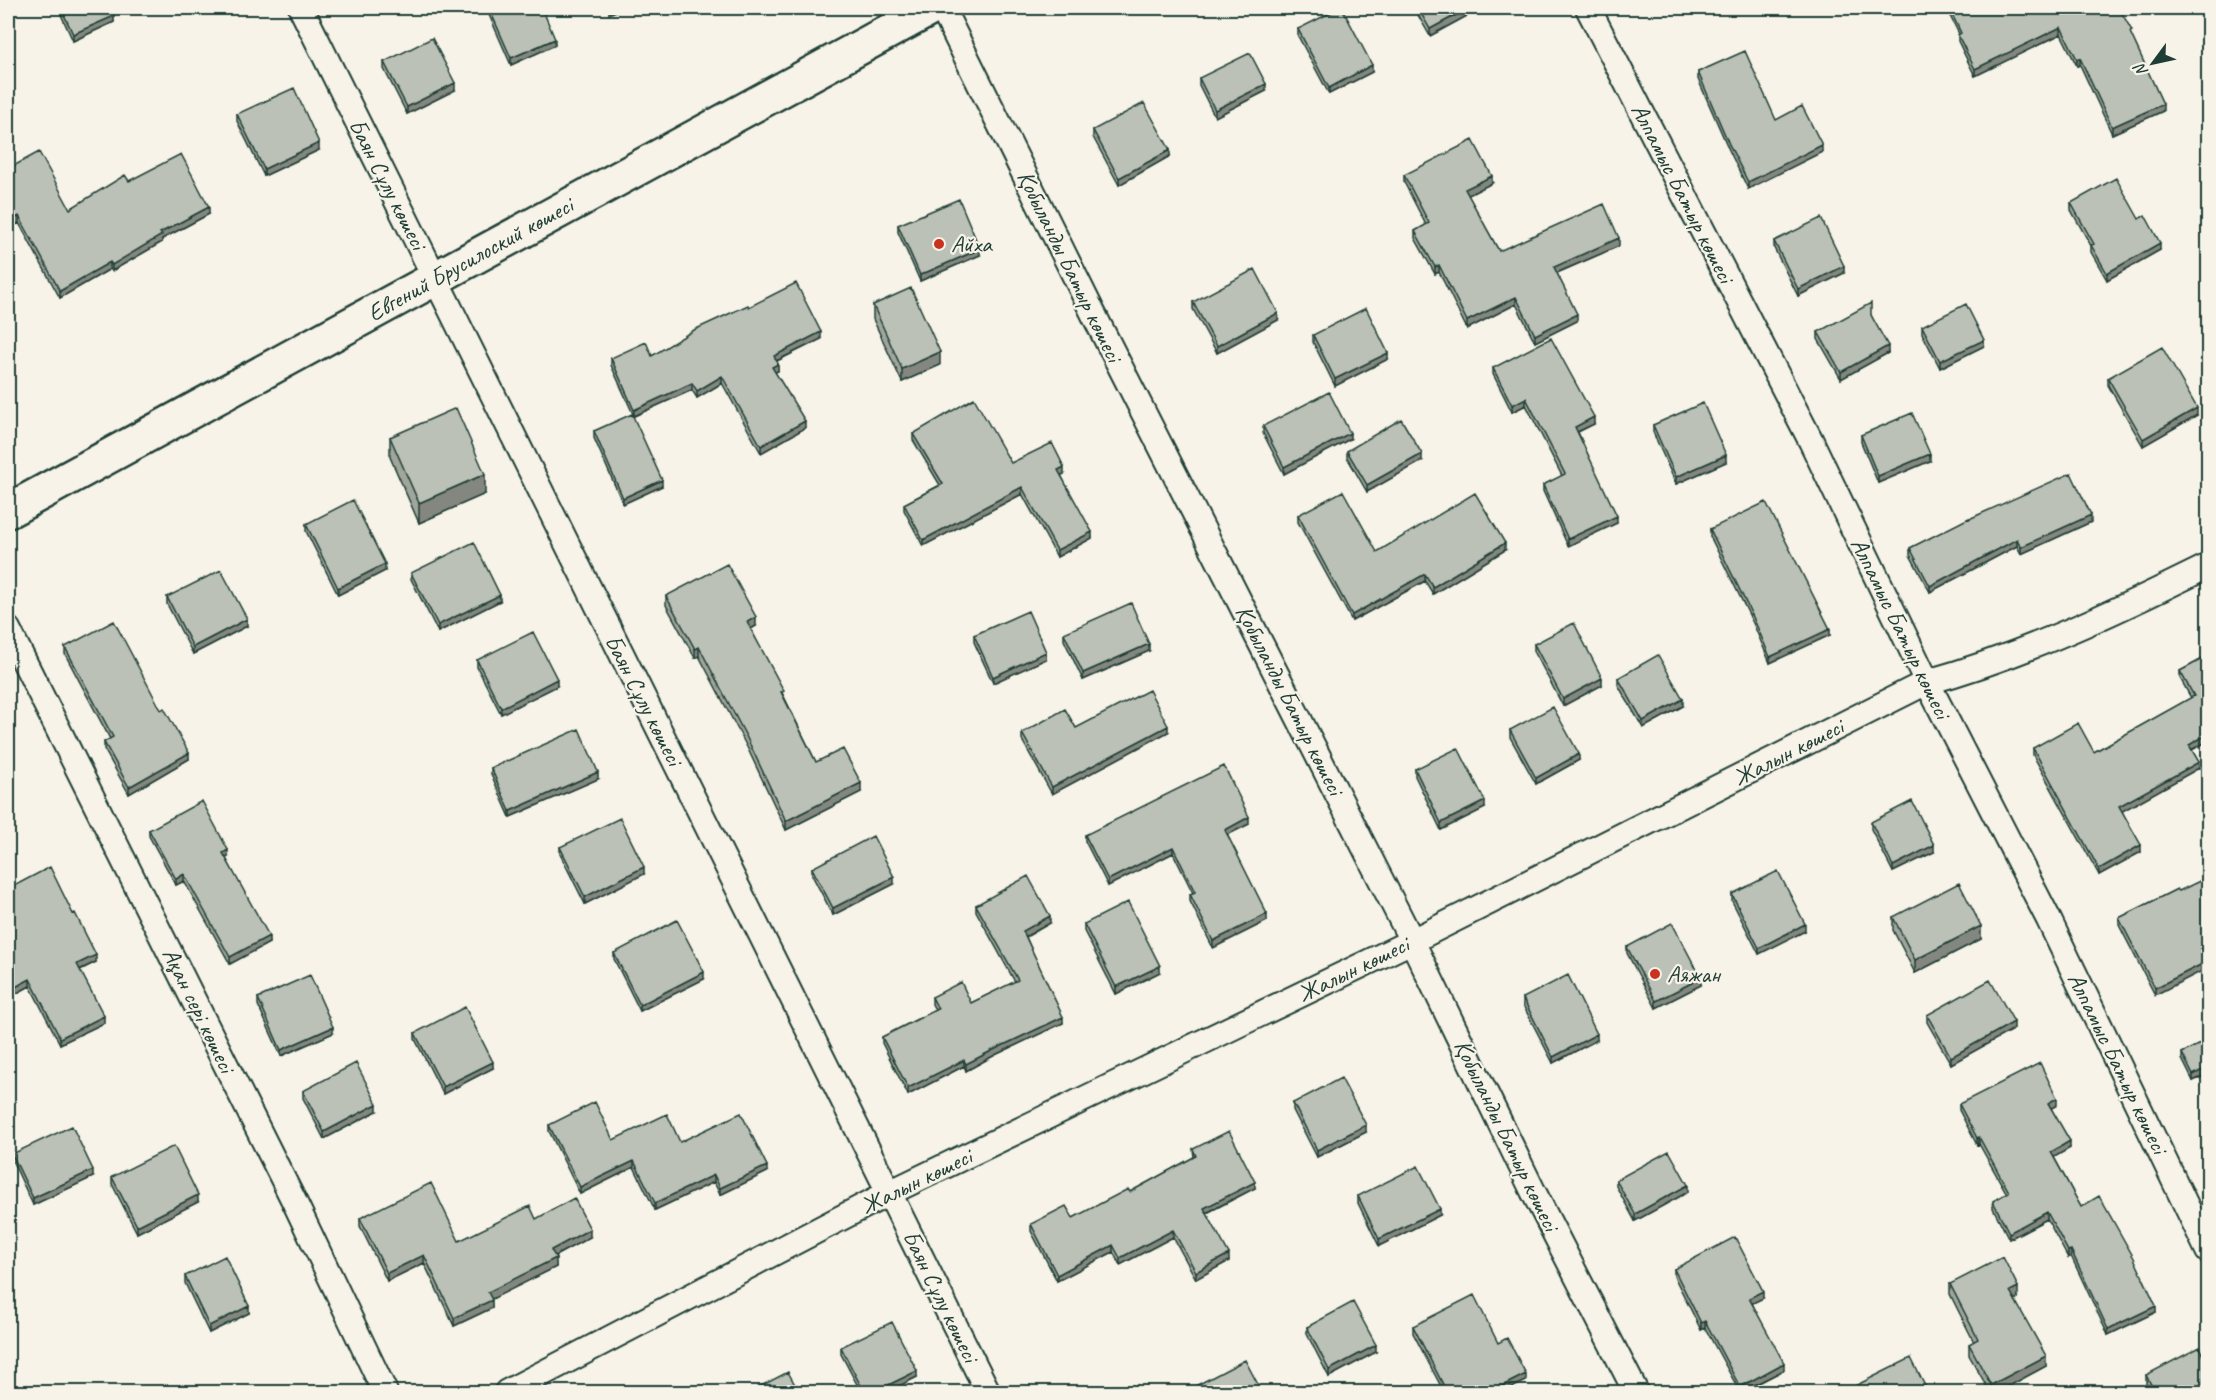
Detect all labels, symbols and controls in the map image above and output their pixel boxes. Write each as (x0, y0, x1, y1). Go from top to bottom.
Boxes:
north arrow (2123, 33, 2183, 93)
text: N (2128, 58, 2152, 80)
street label: Алпамыс Батыр көшесі (1625, 98, 1742, 290)
street label: Баян Сұлу көшесі (342, 114, 435, 257)
street label: Қобыланды Батыр көшесі (1011, 165, 1130, 369)
street label: Евгений Брусилоский көшесі (362, 189, 580, 328)
place label: Айха (951, 229, 993, 259)
marker: Айха (932, 237, 946, 251)
street label: Алпамыс Батыр көшесі (1844, 533, 1959, 726)
street label: Қобыланды Батыр көшесі (1229, 600, 1352, 802)
street label: Баян Сұлу көшесі (598, 630, 691, 773)
street label: Жалын көшесі (1728, 710, 1850, 793)
street label: Жалын көшесі (1293, 928, 1416, 1009)
street label: Ақан сері көшесі (156, 943, 243, 1080)
place label: Аяжан (1667, 959, 1721, 989)
marker: Аяжан (1648, 967, 1662, 981)
street label: Алпамыс Батыр көшесі (2061, 968, 2176, 1161)
street label: Қобыланды Батыр көшесі (1448, 1034, 1567, 1238)
street label: Жалын көшесі (856, 1140, 979, 1221)
street label: Баян Сұлу көшесі (896, 1225, 987, 1369)

